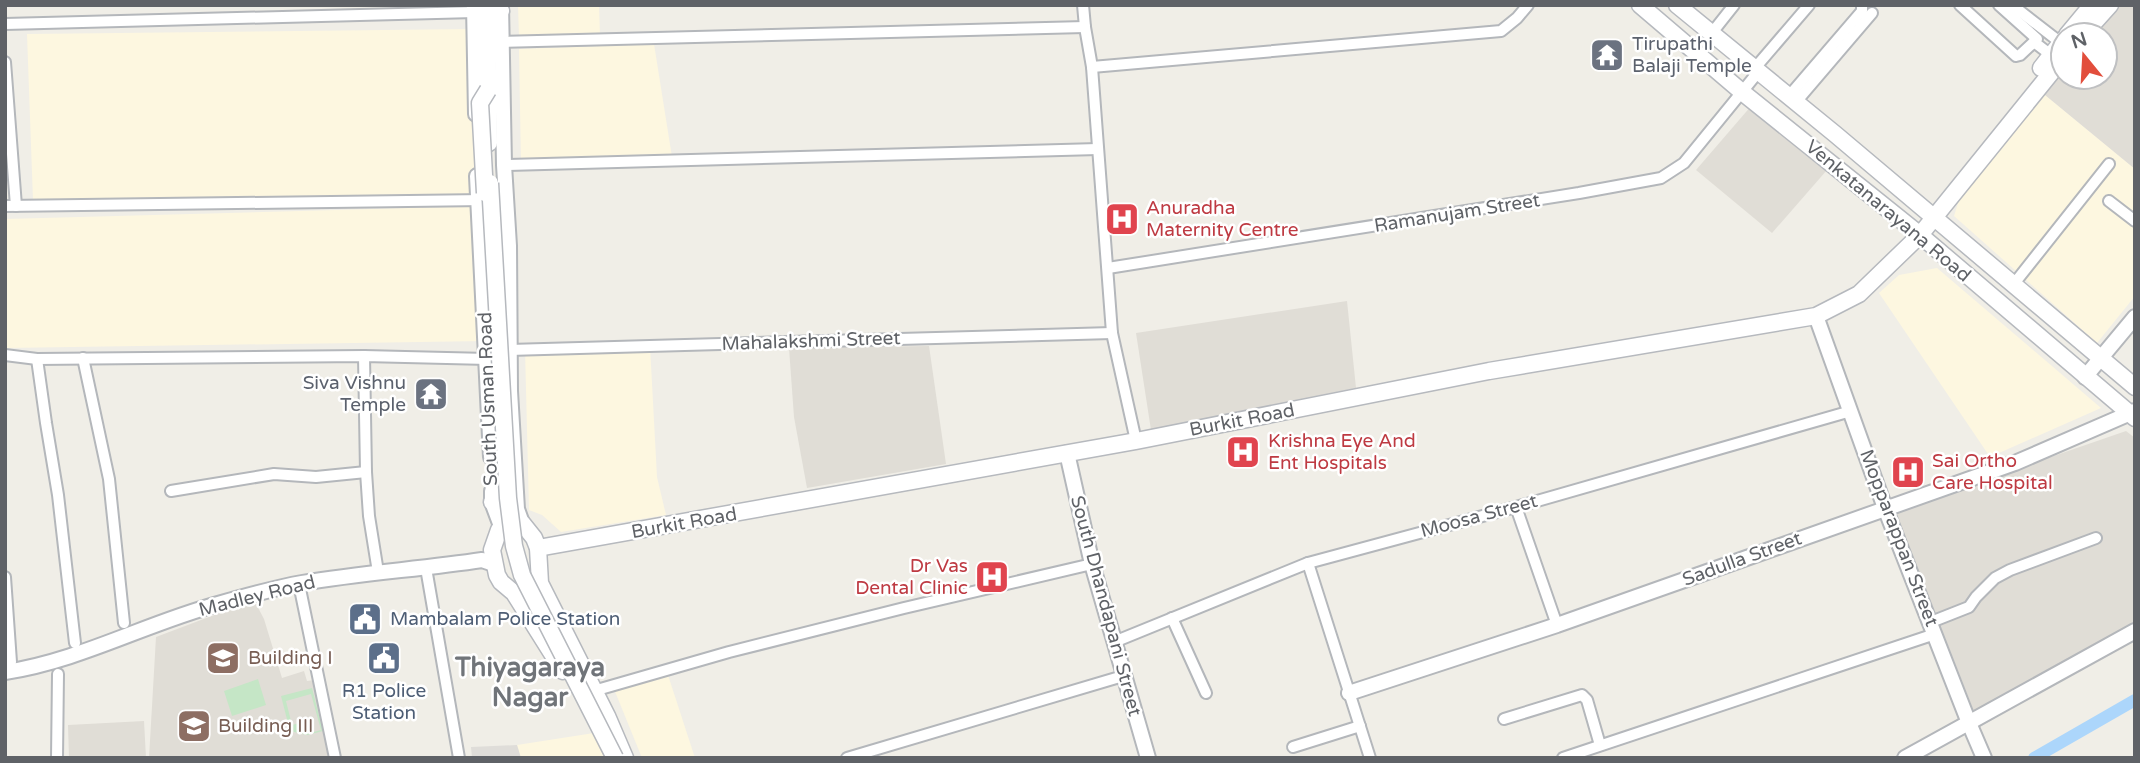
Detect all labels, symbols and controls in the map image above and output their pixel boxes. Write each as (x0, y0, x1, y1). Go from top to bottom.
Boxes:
north arrow (2049, 21, 2119, 91)
text: N (2068, 28, 2090, 54)
place label: Tirupathi Balaji Temple (1632, 33, 1752, 77)
temple icon: Tirupathi Balaji Temple (1588, 36, 1626, 74)
street label: Venkatanarayana Road (1801, 135, 1975, 287)
street label: Ramanujam Street (1373, 189, 1541, 237)
place label: Anuradha Maternity Centre (1146, 197, 1299, 241)
hospital icon: Anuradha Maternity Centre (1103, 200, 1141, 238)
street label: South Usman Road (474, 312, 502, 486)
street label: Mahalakshmi Street (721, 327, 901, 355)
place label: Siva Vishnu Temple (303, 372, 406, 416)
temple icon: Siva Vishnu Temple (412, 375, 450, 413)
street label: Burkit Road (1187, 399, 1297, 441)
place label: Krishna Eye And Ent Hospitals (1268, 430, 1416, 474)
hospital icon: Krishna Eye And Ent Hospitals (1224, 433, 1262, 471)
street label: Mopparappan Street (1855, 446, 1943, 630)
place label: Sai Ortho Care Hospital (1932, 450, 2053, 494)
hospital icon: Sai Ortho Care Hospital (1889, 453, 1927, 491)
street label: Moosa Street (1418, 490, 1540, 542)
street label: South Dhandapani Street (1066, 493, 1146, 719)
street label: Burkit Road (629, 503, 739, 543)
street label: Sadulla Street (1679, 527, 1805, 591)
place label: Dr Vas Dental Clinic (855, 555, 968, 599)
hospital icon: Dr Vas Dental Clinic (973, 558, 1011, 596)
street label: Madley Road (196, 571, 318, 621)
public building icon: Mambalam Police Station (346, 600, 384, 638)
place label: Mambalam Police Station (390, 608, 620, 630)
school or university icon: Building I (204, 639, 242, 677)
public building icon: R1 Police Station (365, 639, 403, 677)
place label: Building I (248, 647, 333, 669)
district label: Thiyagaraya Nagar (454, 652, 605, 713)
place label: R1 Police Station (342, 680, 426, 724)
school or university icon: Building III (175, 707, 213, 745)
place label: Building III (218, 715, 314, 737)

